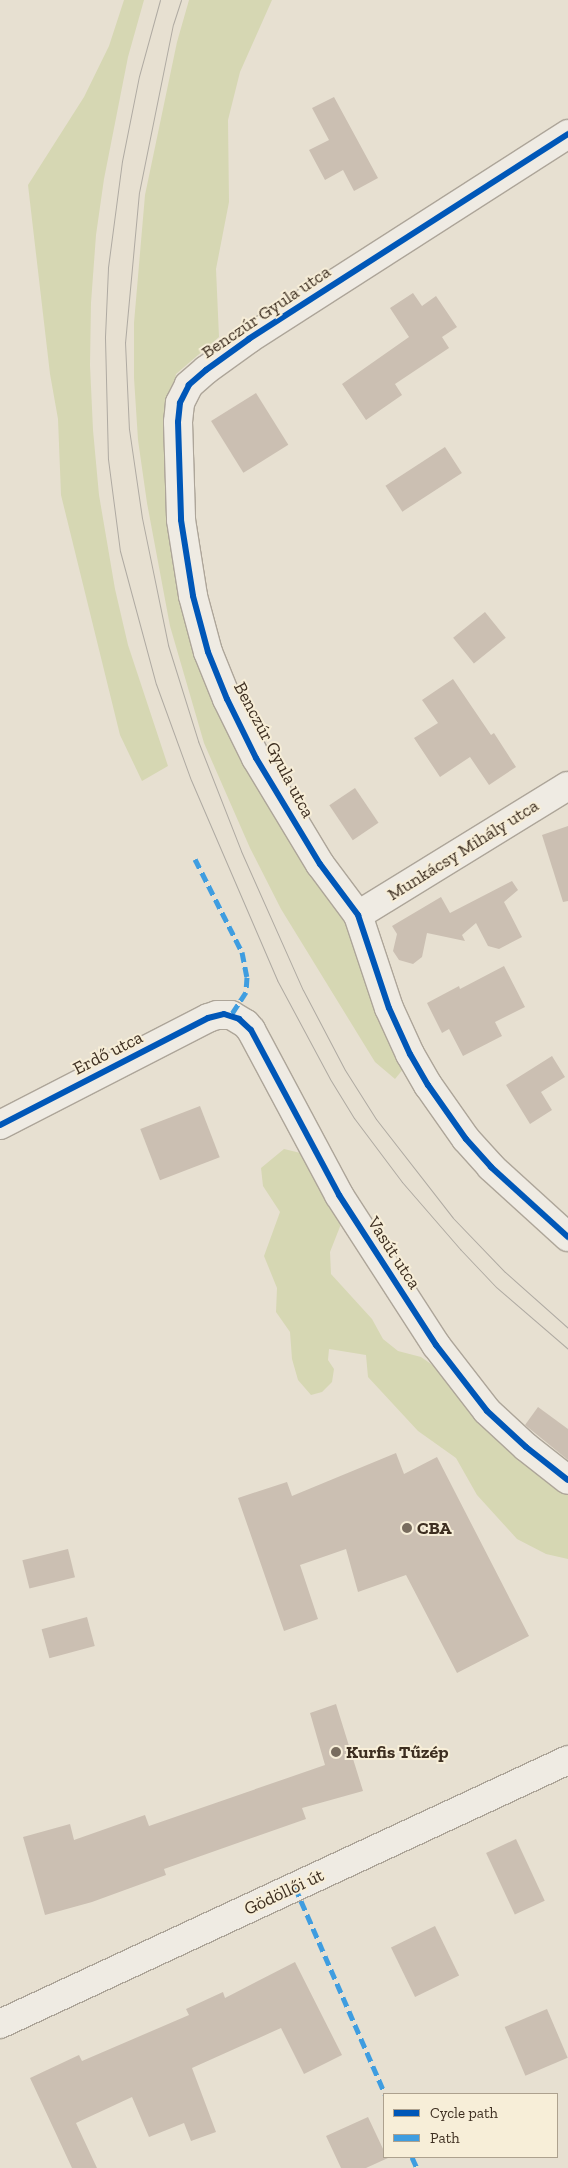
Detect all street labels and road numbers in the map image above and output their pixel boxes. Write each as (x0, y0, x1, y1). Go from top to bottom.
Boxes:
street label: Benczúr Gyula utca (197, 261, 335, 363)
street label: Benczúr Gyula utca (229, 678, 319, 822)
street label: Munkácsy Mihály utca (383, 795, 543, 905)
street label: Erdő utca (70, 1026, 146, 1080)
street label: Vasút utca (363, 1213, 425, 1293)
street label: Gödöllői út (241, 1864, 327, 1920)

